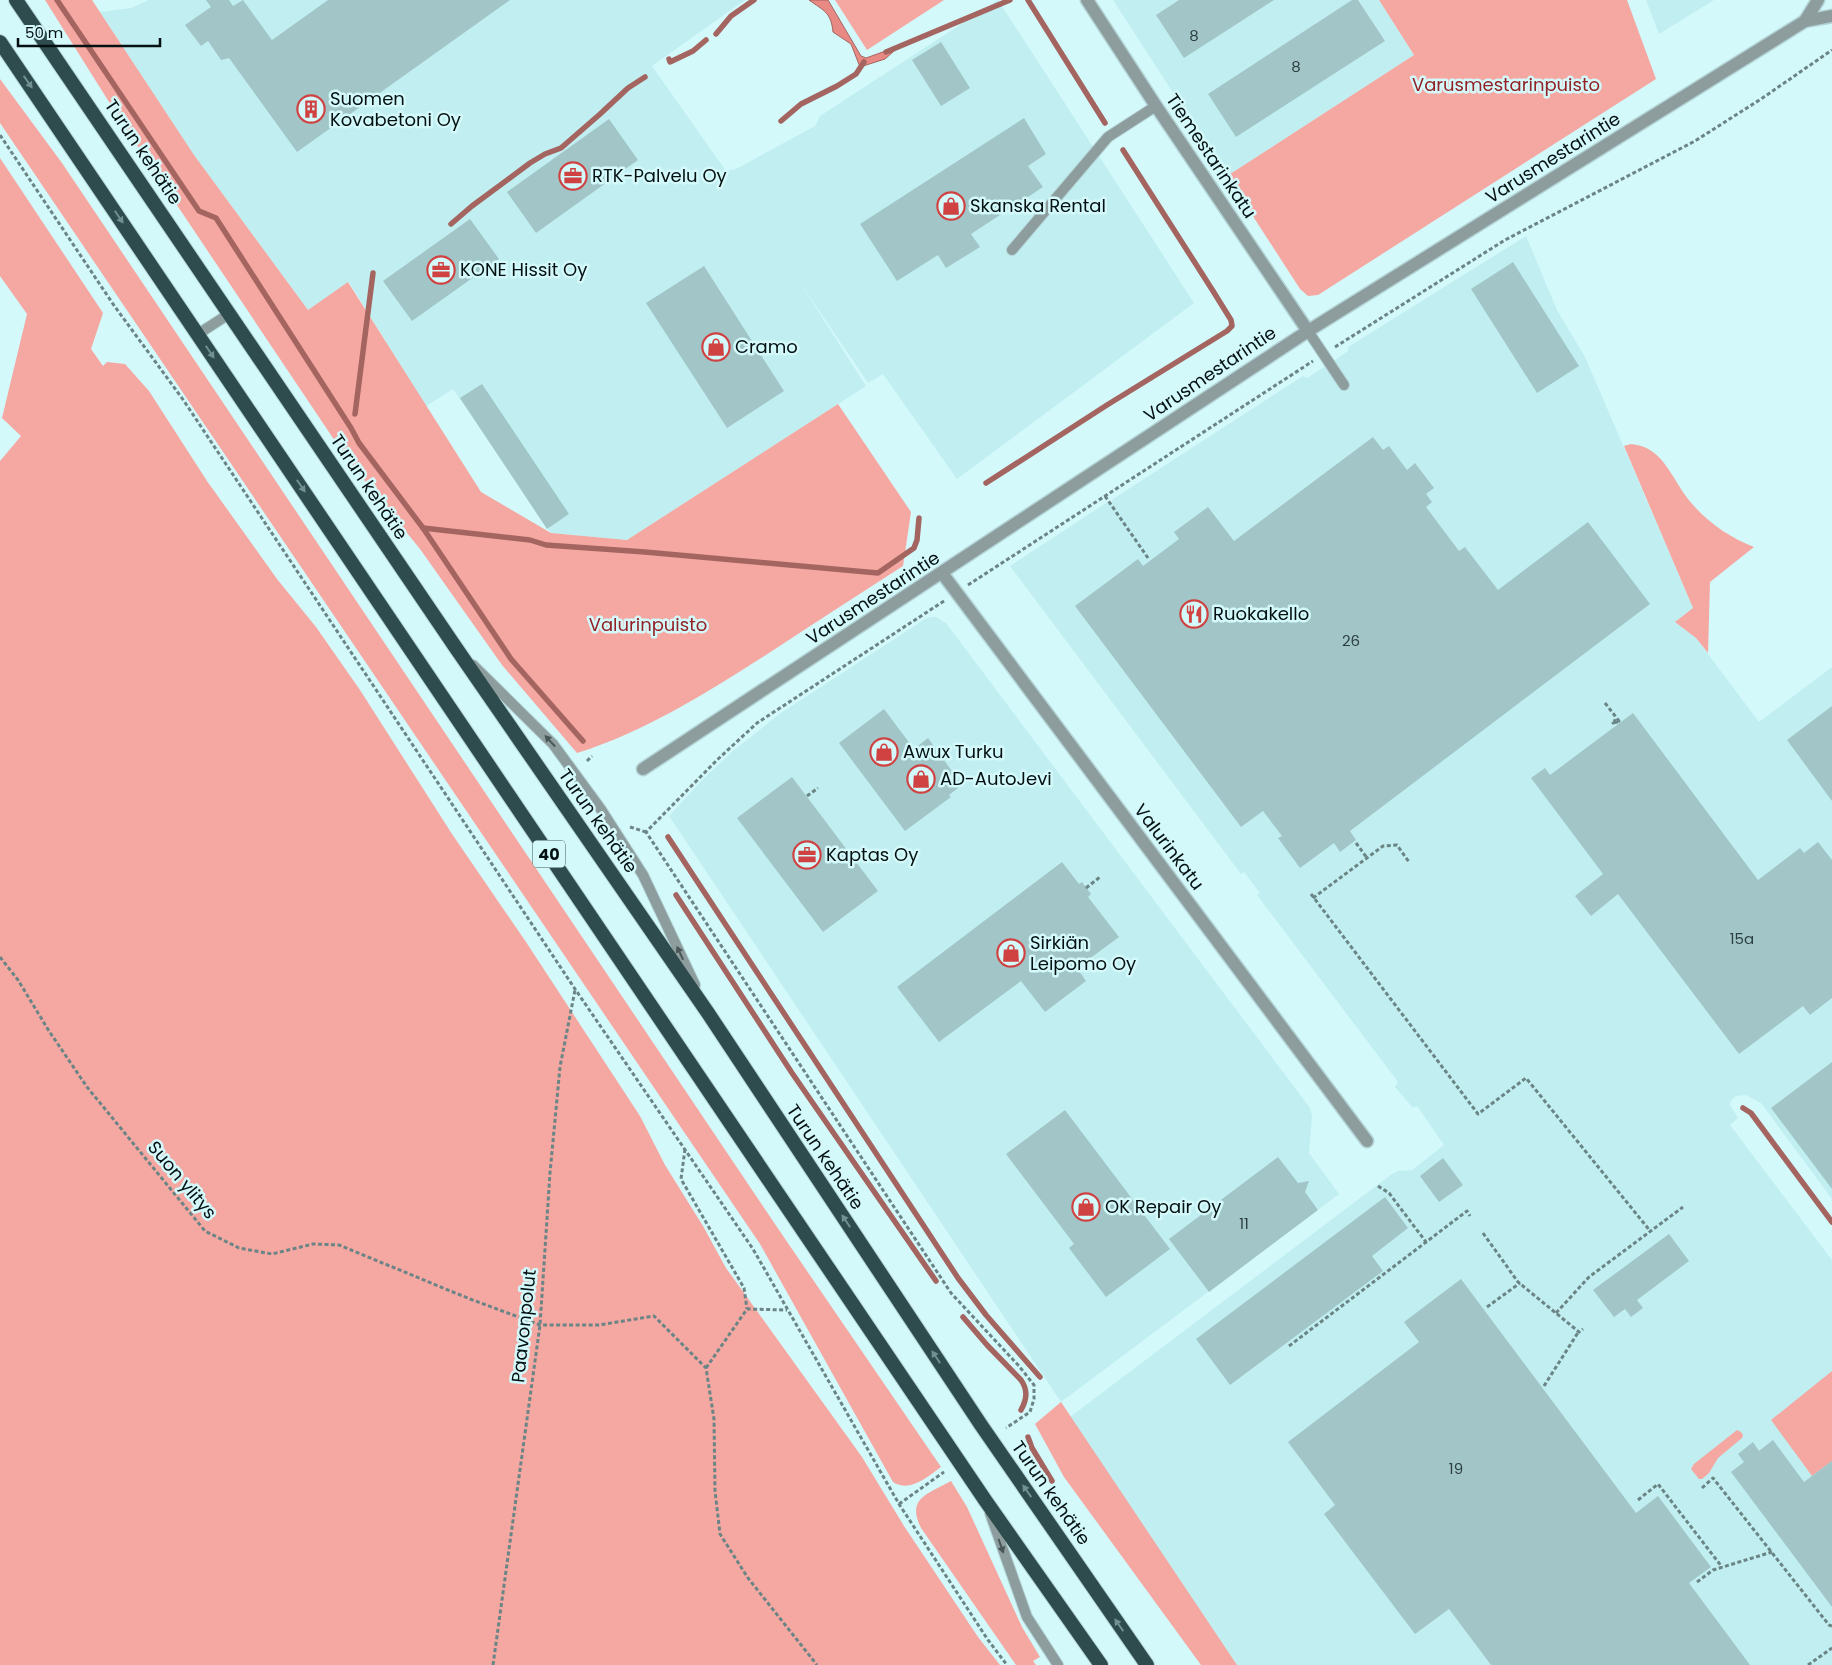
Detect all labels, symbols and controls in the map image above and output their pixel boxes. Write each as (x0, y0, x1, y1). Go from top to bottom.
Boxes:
scale bar (18, 15, 160, 47)
text: 50 m (25, 22, 63, 43)
house number: 8 (1189, 25, 1199, 46)
house number: 8 (1291, 56, 1301, 77)
park label: Varusmestarinpuisto (1412, 72, 1600, 97)
one-way arrow (23, 75, 33, 89)
place label: Suomen Kovabetoni Oy (330, 86, 461, 132)
street label: Tiemestarinkatu (1160, 88, 1262, 223)
street label: Turun kehätie (99, 94, 188, 209)
building icon: Suomen Kovabetoni Oy (296, 94, 326, 124)
street label: Varusmestarintie (1481, 106, 1625, 209)
office icon: RTK-Palvelu Oy (558, 161, 588, 191)
place label: RTK-Palvelu Oy (592, 163, 727, 188)
shop icon: Skanska Rental (936, 191, 966, 221)
place label: Skanska Rental (970, 193, 1106, 218)
one-way arrow (114, 210, 124, 224)
office icon: KONE Hissit Oy (426, 255, 456, 285)
place label: KONE Hissit Oy (460, 257, 587, 282)
street label: Varusmestarintie (1139, 320, 1281, 427)
shop icon: Cramo (701, 332, 731, 362)
place label: Cramo (735, 334, 798, 359)
one-way arrow (205, 345, 215, 358)
street label: Turun kehätie (325, 429, 414, 544)
one-way arrow (296, 479, 306, 493)
street label: Varusmestarintie (801, 545, 944, 650)
restaurant icon: Ruokakello (1179, 599, 1209, 629)
place label: Ruokakello (1213, 601, 1309, 626)
park label: Valurinpuisto (589, 612, 707, 637)
house number: 26 (1342, 630, 1360, 651)
one-way arrow (544, 735, 556, 747)
shop icon: Awux Turku (869, 737, 899, 767)
place label: Awux Turku (903, 739, 1004, 764)
street label: Turun kehätie (553, 764, 644, 878)
shop icon: AD-AutoJevi (906, 764, 936, 794)
place label: AD-AutoJevi (940, 766, 1052, 791)
street label: Valurinkatu (1129, 798, 1210, 895)
office icon: Kaptas Oy (792, 840, 822, 870)
road number: 40 (533, 841, 565, 868)
place label: Kaptas Oy (826, 842, 918, 867)
house number: 15a (1730, 928, 1754, 949)
place label: Sirkiän Leipomo Oy (1030, 930, 1136, 976)
shop icon: Sirkiän Leipomo Oy (996, 938, 1026, 968)
one-way arrow (675, 946, 683, 960)
street label: Turun kehätie (781, 1099, 870, 1214)
street label: Suon ylitys (142, 1135, 222, 1224)
shop icon: OK Repair Oy (1071, 1192, 1101, 1222)
place label: OK Repair Oy (1105, 1194, 1221, 1219)
house number: 11 (1239, 1213, 1249, 1234)
one-way arrow (841, 1215, 851, 1228)
street label: Paavonpolut (505, 1268, 542, 1384)
one-way arrow (931, 1350, 940, 1364)
street label: Turun kehätie (1006, 1436, 1097, 1550)
house number: 19 (1449, 1458, 1463, 1479)
one-way arrow (1022, 1484, 1032, 1498)
one-way arrow (997, 1539, 1005, 1554)
one-way arrow (1114, 1618, 1124, 1632)

